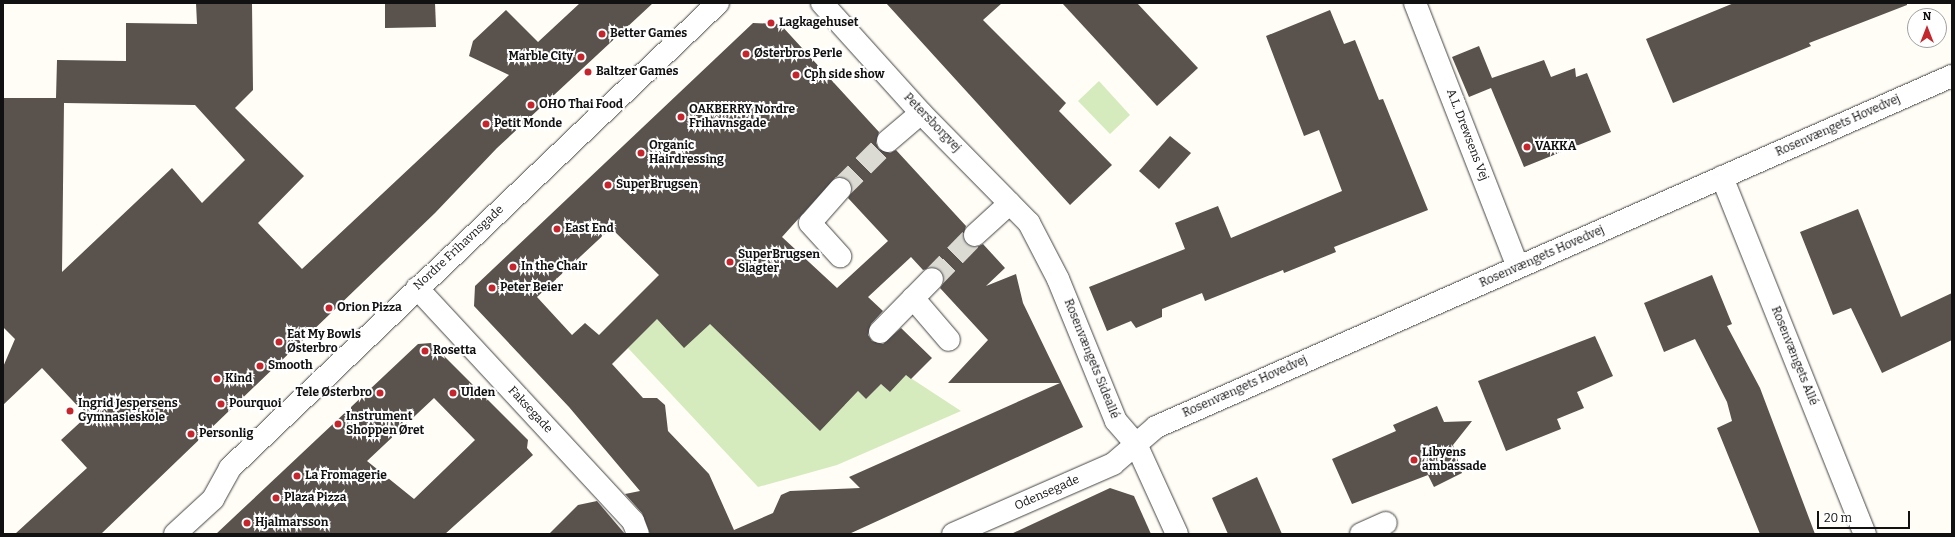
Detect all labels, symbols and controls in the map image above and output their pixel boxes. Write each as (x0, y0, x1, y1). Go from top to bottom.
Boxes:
north arrow (1907, 8, 1947, 48)
text: N (1923, 10, 1931, 23)
place label: Lagkagehuset (779, 16, 858, 30)
marker: Lagkagehuset (766, 18, 776, 28)
place label: Better Games (610, 27, 687, 41)
marker: Better Games (597, 29, 607, 39)
place label: Østerbros Perle (754, 47, 842, 61)
marker: Østerbros Perle (741, 49, 751, 59)
place label: Marble City (508, 50, 573, 64)
marker: Marble City (576, 52, 586, 62)
place label: Baltzer Games (596, 65, 678, 79)
marker: Baltzer Games (583, 67, 593, 77)
place label: Cph side show (804, 68, 884, 82)
marker: Cph side show (791, 70, 801, 80)
street label: A.L. Drewsens Vej (1443, 87, 1491, 183)
street label: Petersborgvej (900, 91, 964, 155)
street label: Rosenvængets Hovedvej (1773, 92, 1903, 160)
place label: OHO Thai Food (539, 98, 623, 112)
marker: OHO Thai Food (526, 100, 536, 110)
place label: OAKBERRY Nordre Frihavnsgade (689, 103, 795, 131)
marker: OAKBERRY Nordre Frihavnsgade (676, 112, 686, 122)
place label: Petit Monde (494, 117, 562, 131)
marker: Petit Monde (481, 119, 491, 129)
place label: Organic Hairdressing (649, 139, 724, 167)
place label: VAKKA (1535, 140, 1576, 154)
marker: VAKKA (1522, 142, 1532, 152)
marker: Organic Hairdressing (636, 148, 646, 158)
place label: SuperBrugsen (616, 178, 698, 192)
marker: SuperBrugsen (603, 180, 613, 190)
street label: Nordre Frihavnsgade (411, 203, 507, 293)
place label: East End (565, 222, 614, 236)
street label: Rosenvængets Hovedvej (1477, 223, 1607, 291)
marker: East End (552, 224, 562, 234)
place label: SuperBrugsen Slagter (738, 248, 820, 276)
marker: SuperBrugsen Slagter (725, 257, 735, 267)
place label: In the Chair (521, 260, 587, 274)
marker: In the Chair (508, 262, 518, 272)
place label: Peter Beier (500, 281, 563, 295)
marker: Peter Beier (487, 283, 497, 293)
street label: Rosenvængets Sideallé (1060, 297, 1122, 421)
place label: Orion Pizza (337, 301, 402, 315)
marker: Orion Pizza (324, 303, 334, 313)
street label: Rosenvængets Allé (1768, 304, 1820, 408)
place label: Eat My Bowls Østerbro (287, 328, 361, 356)
marker: Eat My Bowls Østerbro (274, 337, 284, 347)
place label: Rosetta (433, 344, 476, 358)
marker: Rosetta (420, 346, 430, 356)
street label: Rosenvængets Hovedvej (1180, 353, 1310, 421)
place label: Smooth (268, 359, 313, 373)
marker: Smooth (255, 361, 265, 371)
place label: Kind (225, 372, 252, 386)
marker: Kind (212, 374, 222, 384)
street label: Faksegade (505, 384, 555, 436)
place label: Tele Østerbro (295, 386, 372, 400)
place label: Ulden (461, 386, 495, 400)
marker: Tele Østerbro (375, 388, 385, 398)
marker: Ulden (448, 388, 458, 398)
place label: Ingrid Jespersens Gymnasieskole (78, 397, 178, 425)
place label: Pourquoi (229, 397, 282, 411)
marker: Pourquoi (216, 399, 226, 409)
marker: Ingrid Jespersens Gymnasieskole (65, 406, 75, 416)
place label: Instrument Shoppen Øret (346, 410, 424, 438)
marker: Instrument Shoppen Øret (333, 419, 343, 429)
place label: Personlig (199, 427, 253, 441)
marker: Personlig (186, 429, 196, 439)
place label: Libyens ambassade (1422, 446, 1486, 474)
marker: Libyens ambassade (1409, 455, 1419, 465)
place label: La Fromagerie (305, 469, 387, 483)
marker: La Fromagerie (292, 471, 302, 481)
street label: Odensegade (1012, 472, 1082, 514)
place label: Plaza Pizza (284, 491, 346, 505)
marker: Plaza Pizza (271, 493, 281, 503)
scale bar (1819, 503, 1912, 529)
text: 20 m (1824, 511, 1852, 525)
place label: Hjalmarsson (255, 516, 328, 530)
marker: Hjalmarsson (242, 518, 252, 528)

